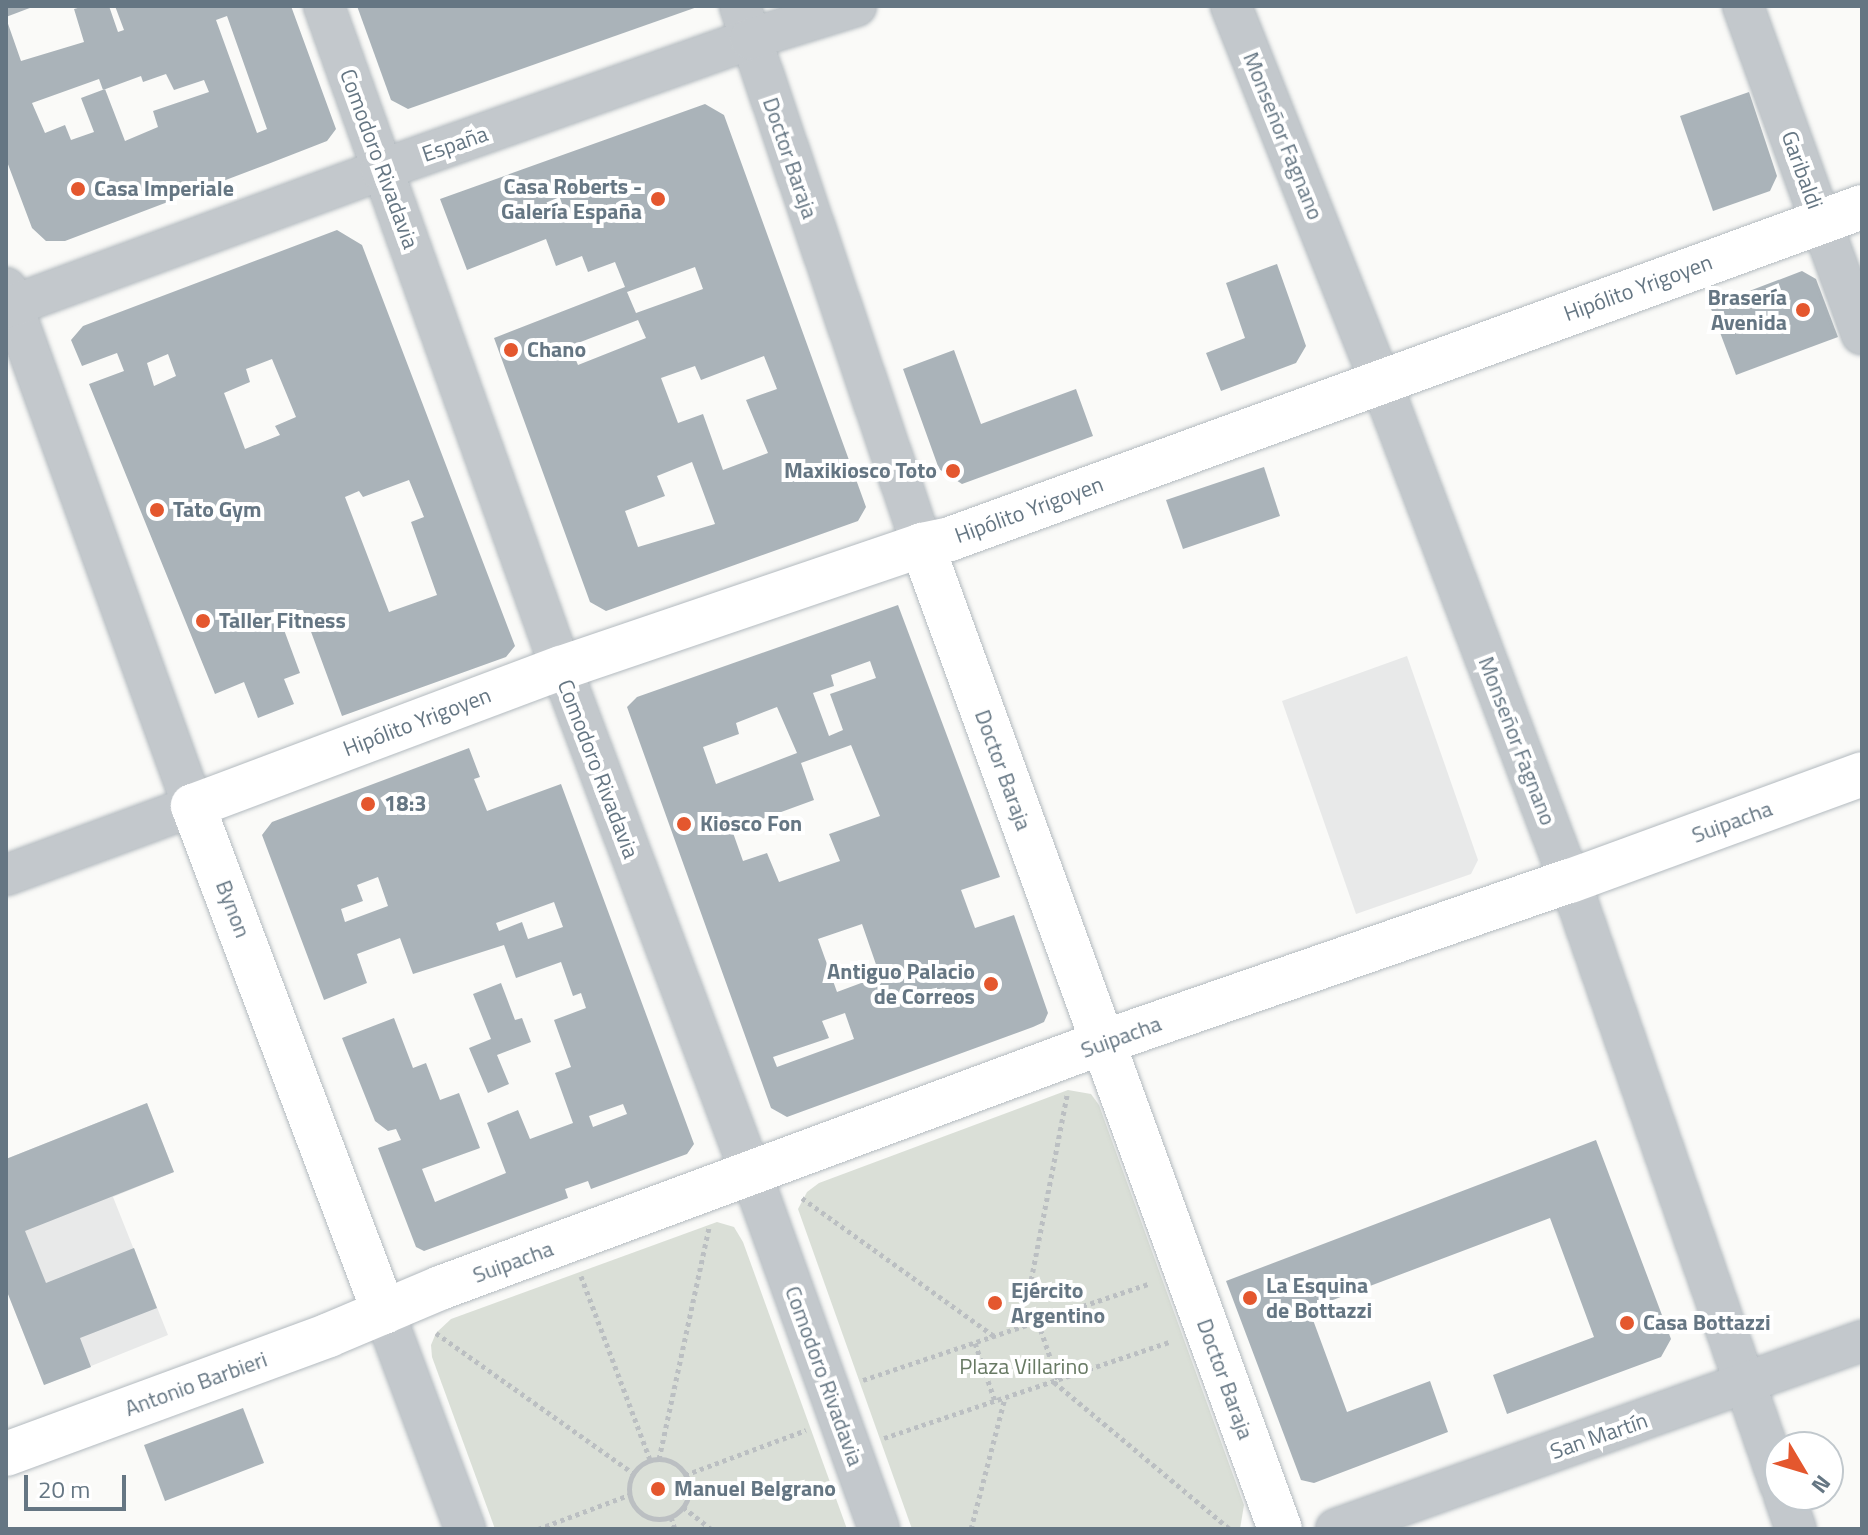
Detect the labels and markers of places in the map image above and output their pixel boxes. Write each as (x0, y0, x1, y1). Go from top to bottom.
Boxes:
place label: Casa Roberts - Galería España (501, 173, 642, 224)
place label: Casa Imperiale (94, 176, 234, 202)
marker: Casa Imperiale (69, 180, 87, 198)
marker: Casa Roberts - Galería España (649, 190, 667, 208)
place label: Brasería Avenida (1707, 284, 1787, 336)
marker: Brasería Avenida (1794, 301, 1812, 319)
place label: Chano (527, 337, 586, 363)
marker: Chano (502, 341, 520, 359)
place label: Maxikiosco Toto (784, 458, 937, 484)
marker: Maxikiosco Toto (944, 462, 962, 480)
place label: Tato Gym (173, 497, 262, 523)
marker: Tato Gym (148, 501, 166, 519)
place label: Taller Fitness (219, 608, 346, 634)
marker: Taller Fitness (194, 612, 212, 630)
place label: 18:3 (384, 791, 427, 817)
marker: 18:3 (359, 795, 377, 813)
place label: Kiosco Fon (700, 811, 802, 837)
marker: Kiosco Fon (675, 815, 693, 833)
place label: Antiguo Palacio de Correos (827, 958, 975, 1010)
marker: Antiguo Palacio de Correos (982, 975, 1000, 993)
place label: La Esquina de Bottazzi (1266, 1272, 1372, 1324)
place label: Ejército Argentino (1011, 1277, 1105, 1328)
marker: La Esquina de Bottazzi (1241, 1289, 1259, 1307)
marker: Ejército Argentino (986, 1294, 1004, 1312)
place label: Casa Bottazzi (1643, 1310, 1771, 1336)
marker: Casa Bottazzi (1618, 1314, 1636, 1332)
place label: Manuel Belgrano (674, 1476, 836, 1502)
marker: Manuel Belgrano (649, 1480, 667, 1498)

